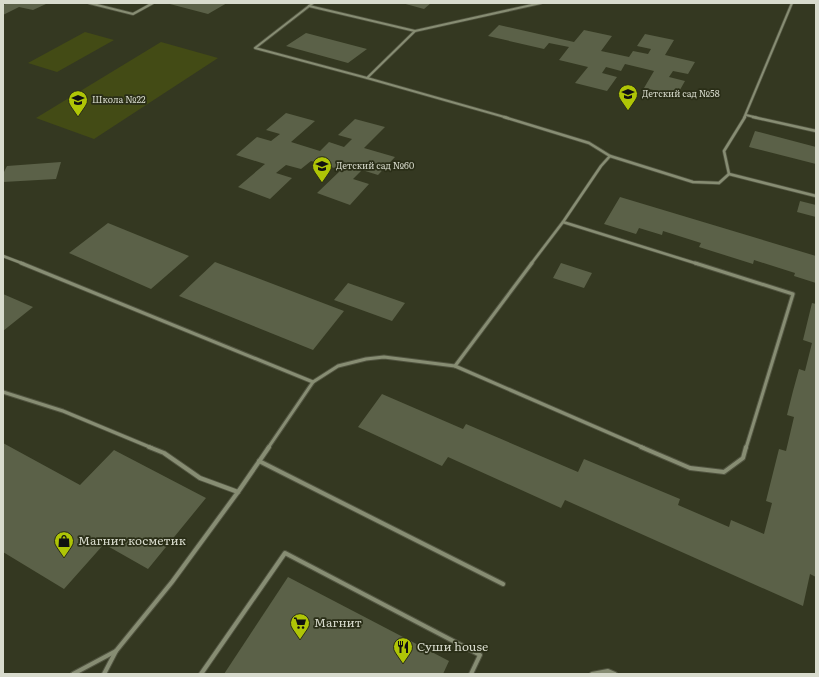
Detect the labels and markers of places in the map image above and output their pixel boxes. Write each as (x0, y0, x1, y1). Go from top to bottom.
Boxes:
school or university icon: Детский сад №58 (617, 83, 639, 111)
place label: Детский сад №58 (642, 86, 720, 100)
school or university icon: Школа №22 (67, 89, 89, 117)
place label: Школа №22 (92, 92, 146, 106)
school or university icon: Детский сад №60 (311, 155, 333, 183)
place label: Детский сад №60 (336, 158, 414, 172)
shop icon: Магнит косметик (53, 530, 75, 558)
place label: Магнит косметик (78, 531, 186, 549)
supermarket icon: Магнит (289, 612, 311, 640)
place label: Магнит (314, 613, 362, 631)
restaurant icon: Суши house (392, 636, 414, 664)
place label: Суши house (417, 637, 488, 655)

